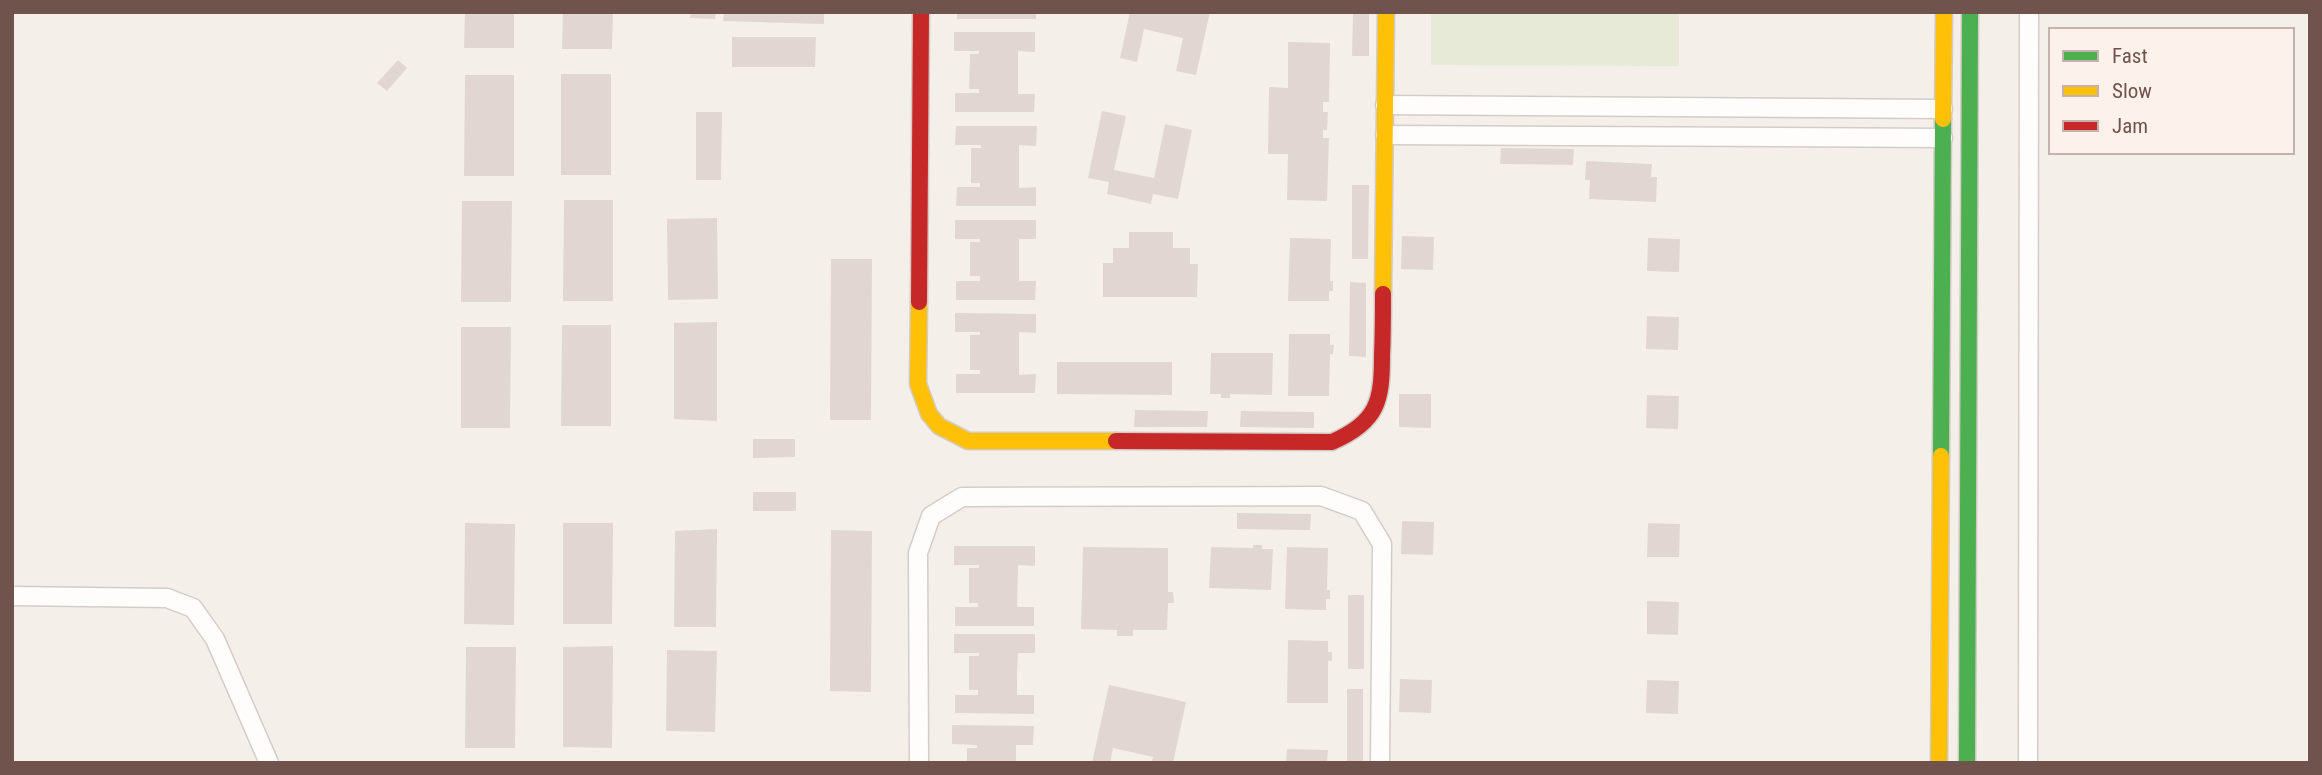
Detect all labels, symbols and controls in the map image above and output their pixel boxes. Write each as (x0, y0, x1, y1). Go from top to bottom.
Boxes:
legend (2049, 28, 2294, 154)
text: Fast (2112, 44, 2148, 68)
text: Slow (2112, 79, 2152, 103)
text: Jam (2112, 114, 2148, 138)

